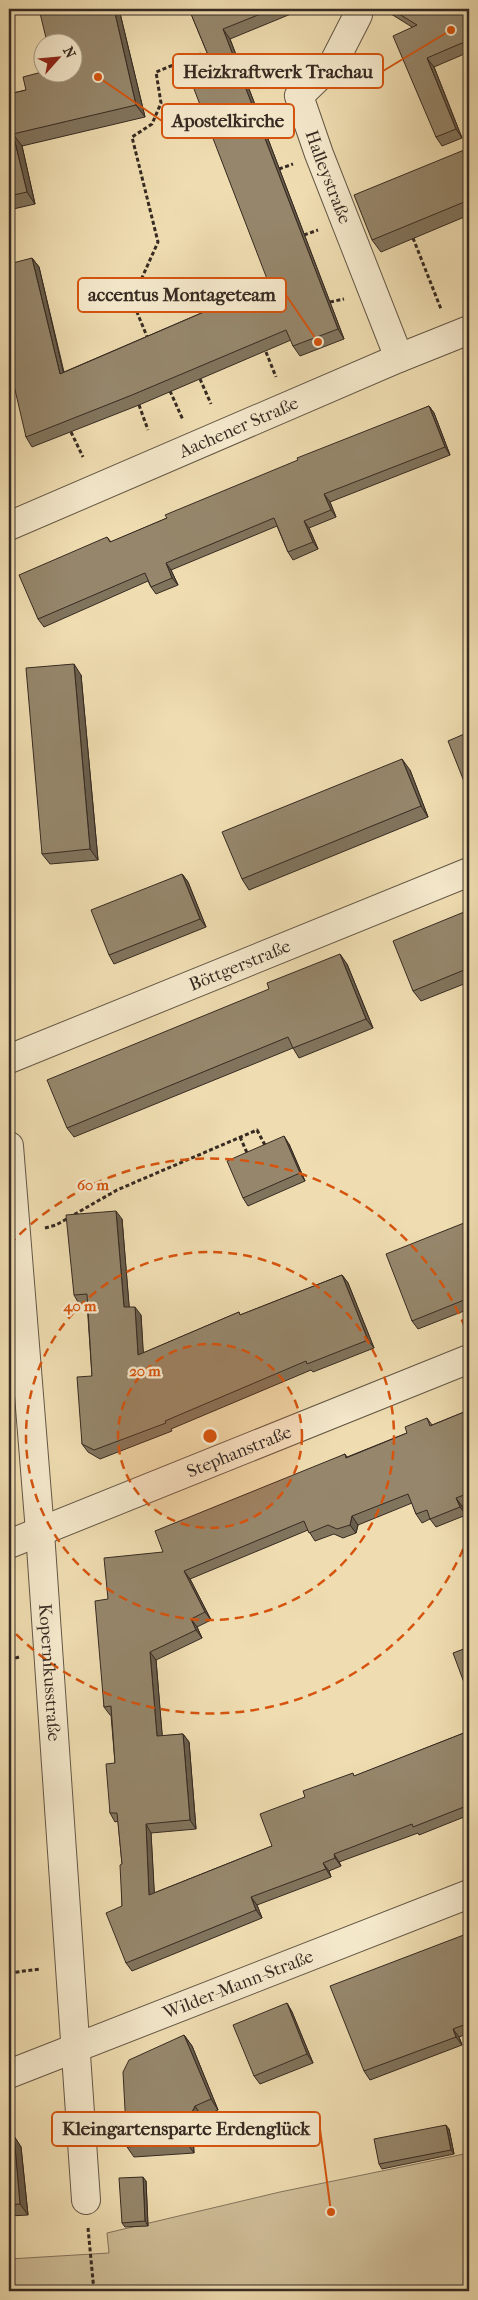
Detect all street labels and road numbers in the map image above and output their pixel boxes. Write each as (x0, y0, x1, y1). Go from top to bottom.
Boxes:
street label: Halleystraße (301, 127, 356, 227)
street label: Aachener Straße (175, 392, 302, 462)
street label: Böttgerstraße (186, 935, 294, 995)
street label: Stephanstraße (184, 1421, 295, 1482)
street label: Kopernikusstraße (34, 1603, 65, 1742)
street label: Wilder-Mann-Straße (159, 1945, 316, 2024)

